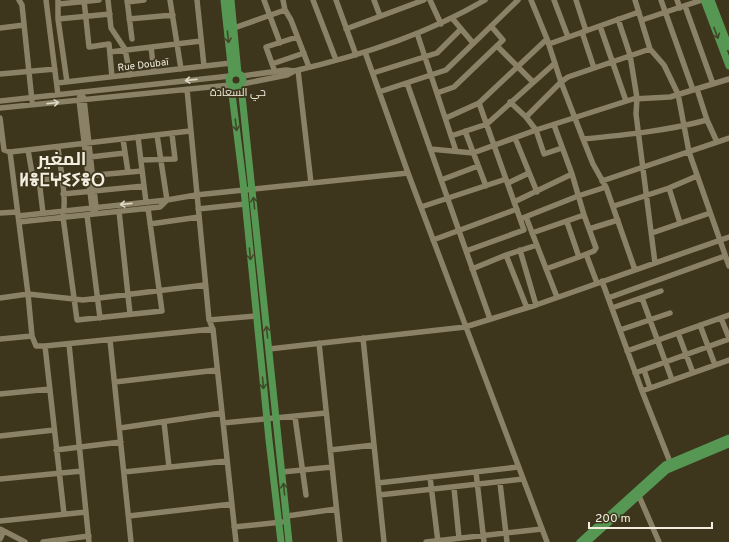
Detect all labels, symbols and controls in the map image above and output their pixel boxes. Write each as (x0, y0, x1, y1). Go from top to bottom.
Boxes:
one-way arrow (713, 27, 721, 39)
one-way arrow (224, 30, 231, 43)
street label: Rue Doubaï (117, 56, 170, 75)
one-way arrow (185, 76, 198, 84)
district label: حي السعادة (210, 86, 266, 101)
one-way arrow (46, 99, 59, 107)
one-way arrow (232, 118, 240, 131)
district label: المغير ⵍⴻⵎⵖⵉⵢⴻⵔ (19, 149, 105, 193)
one-way arrow (250, 197, 257, 210)
one-way arrow (120, 200, 133, 208)
one-way arrow (247, 247, 254, 260)
one-way arrow (264, 326, 271, 339)
one-way arrow (259, 376, 267, 389)
one-way arrow (280, 483, 288, 496)
scale bar (589, 504, 712, 530)
text: 200 m (595, 511, 631, 527)

